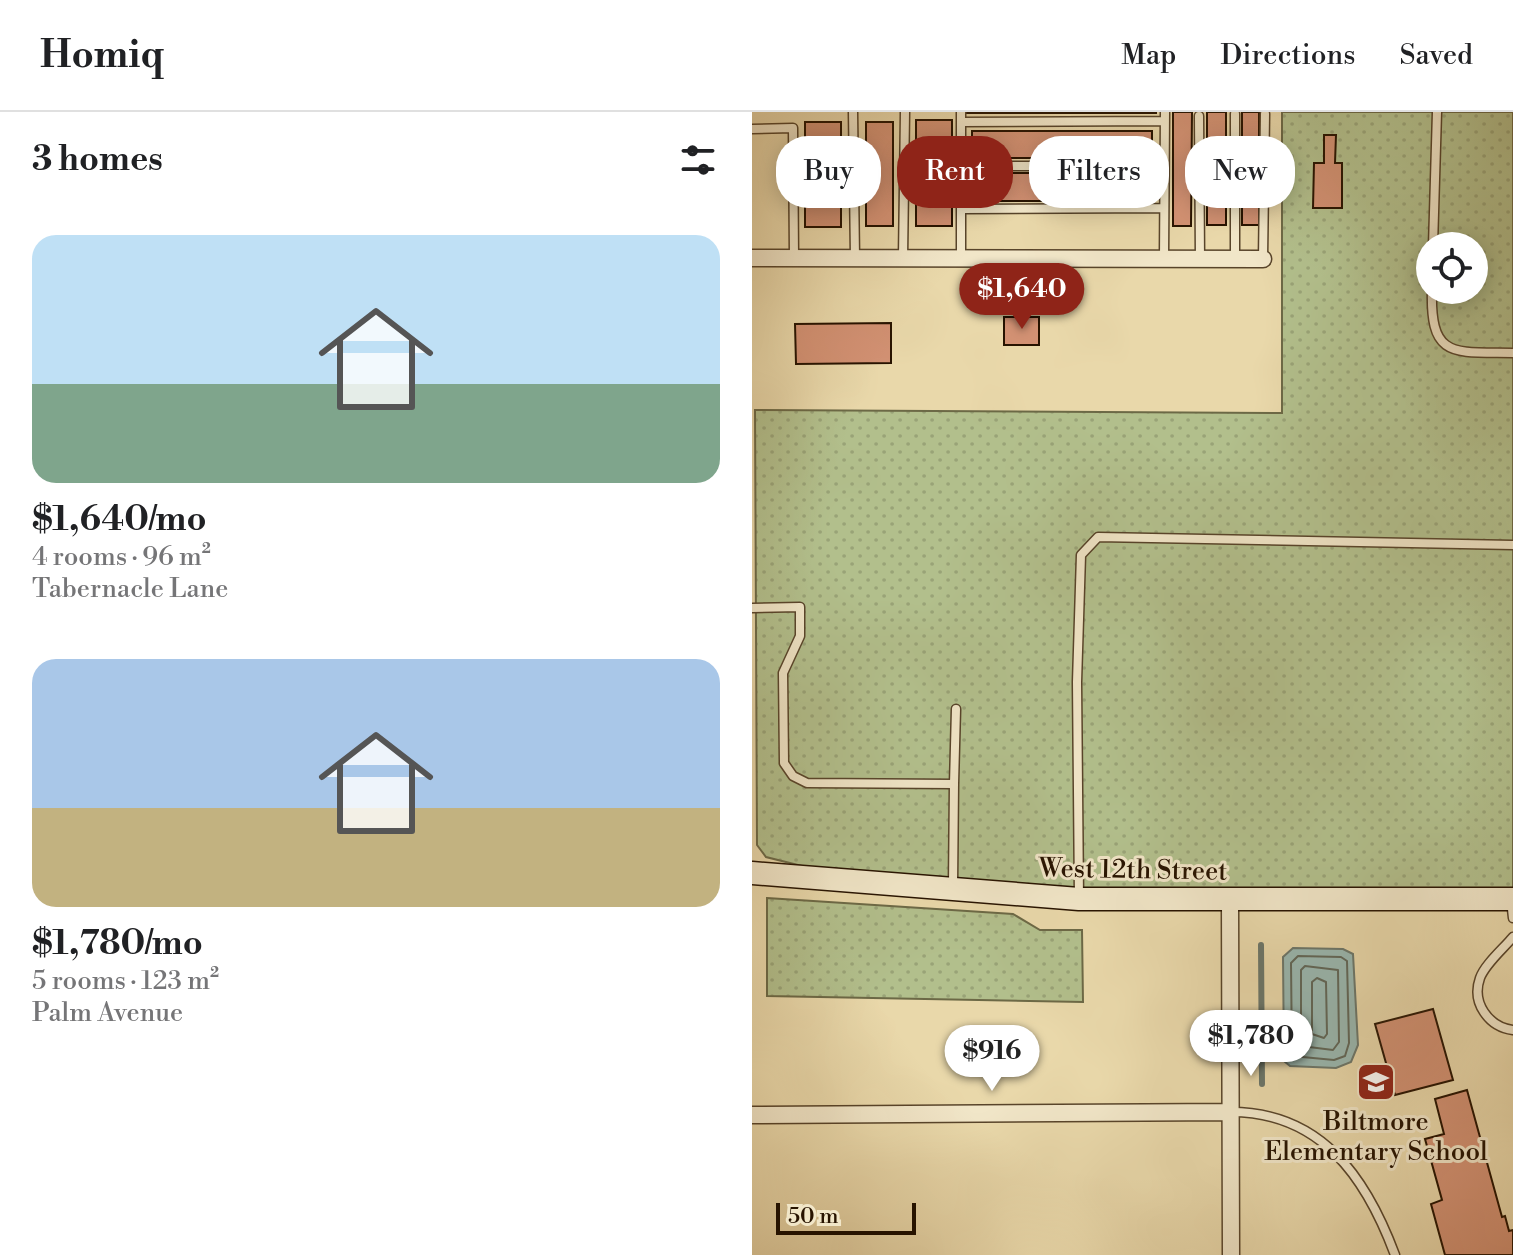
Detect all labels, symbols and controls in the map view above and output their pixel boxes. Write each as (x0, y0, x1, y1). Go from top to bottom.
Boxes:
text: Homiq (40, 32, 164, 79)
text: Map (1121, 38, 1176, 73)
text: Directions (1220, 38, 1355, 73)
text: Saved (1399, 38, 1473, 73)
chip: Buy (776, 136, 881, 208)
chip: Rent (897, 136, 1013, 208)
chip: Filters (1029, 136, 1169, 208)
chip: New (1185, 136, 1295, 208)
icon: filters (676, 138, 720, 182)
text: 3 homes (32, 139, 163, 181)
map controls (1416, 232, 1488, 304)
button: locate (1416, 232, 1488, 304)
pin: $1,640 (957, 263, 1087, 331)
text: $1,640 (977, 273, 1067, 305)
icon: home (304, 287, 448, 431)
text: $1,640/mo (32, 499, 206, 541)
text: 4 rooms · 96 m² (32, 541, 211, 573)
text: Tabernacle Lane (32, 573, 228, 605)
icon: home (304, 711, 448, 855)
street label: West 12th Street (1037, 852, 1228, 888)
text: $1,780/mo (32, 923, 203, 965)
text: 5 rooms · 123 m² (32, 965, 219, 997)
text: Palm Avenue (32, 997, 183, 1029)
pin: $1,780 (1186, 1010, 1316, 1078)
text: $1,780 (1208, 1020, 1294, 1052)
pin: $916 (945, 1025, 1039, 1093)
text: $916 (963, 1035, 1021, 1067)
school or university icon: Biltmore Elementary School (1355, 1061, 1397, 1103)
place label: Biltmore Elementary School (1264, 1106, 1488, 1168)
scale bar (776, 1199, 916, 1235)
text: 50 m (788, 1203, 839, 1230)

